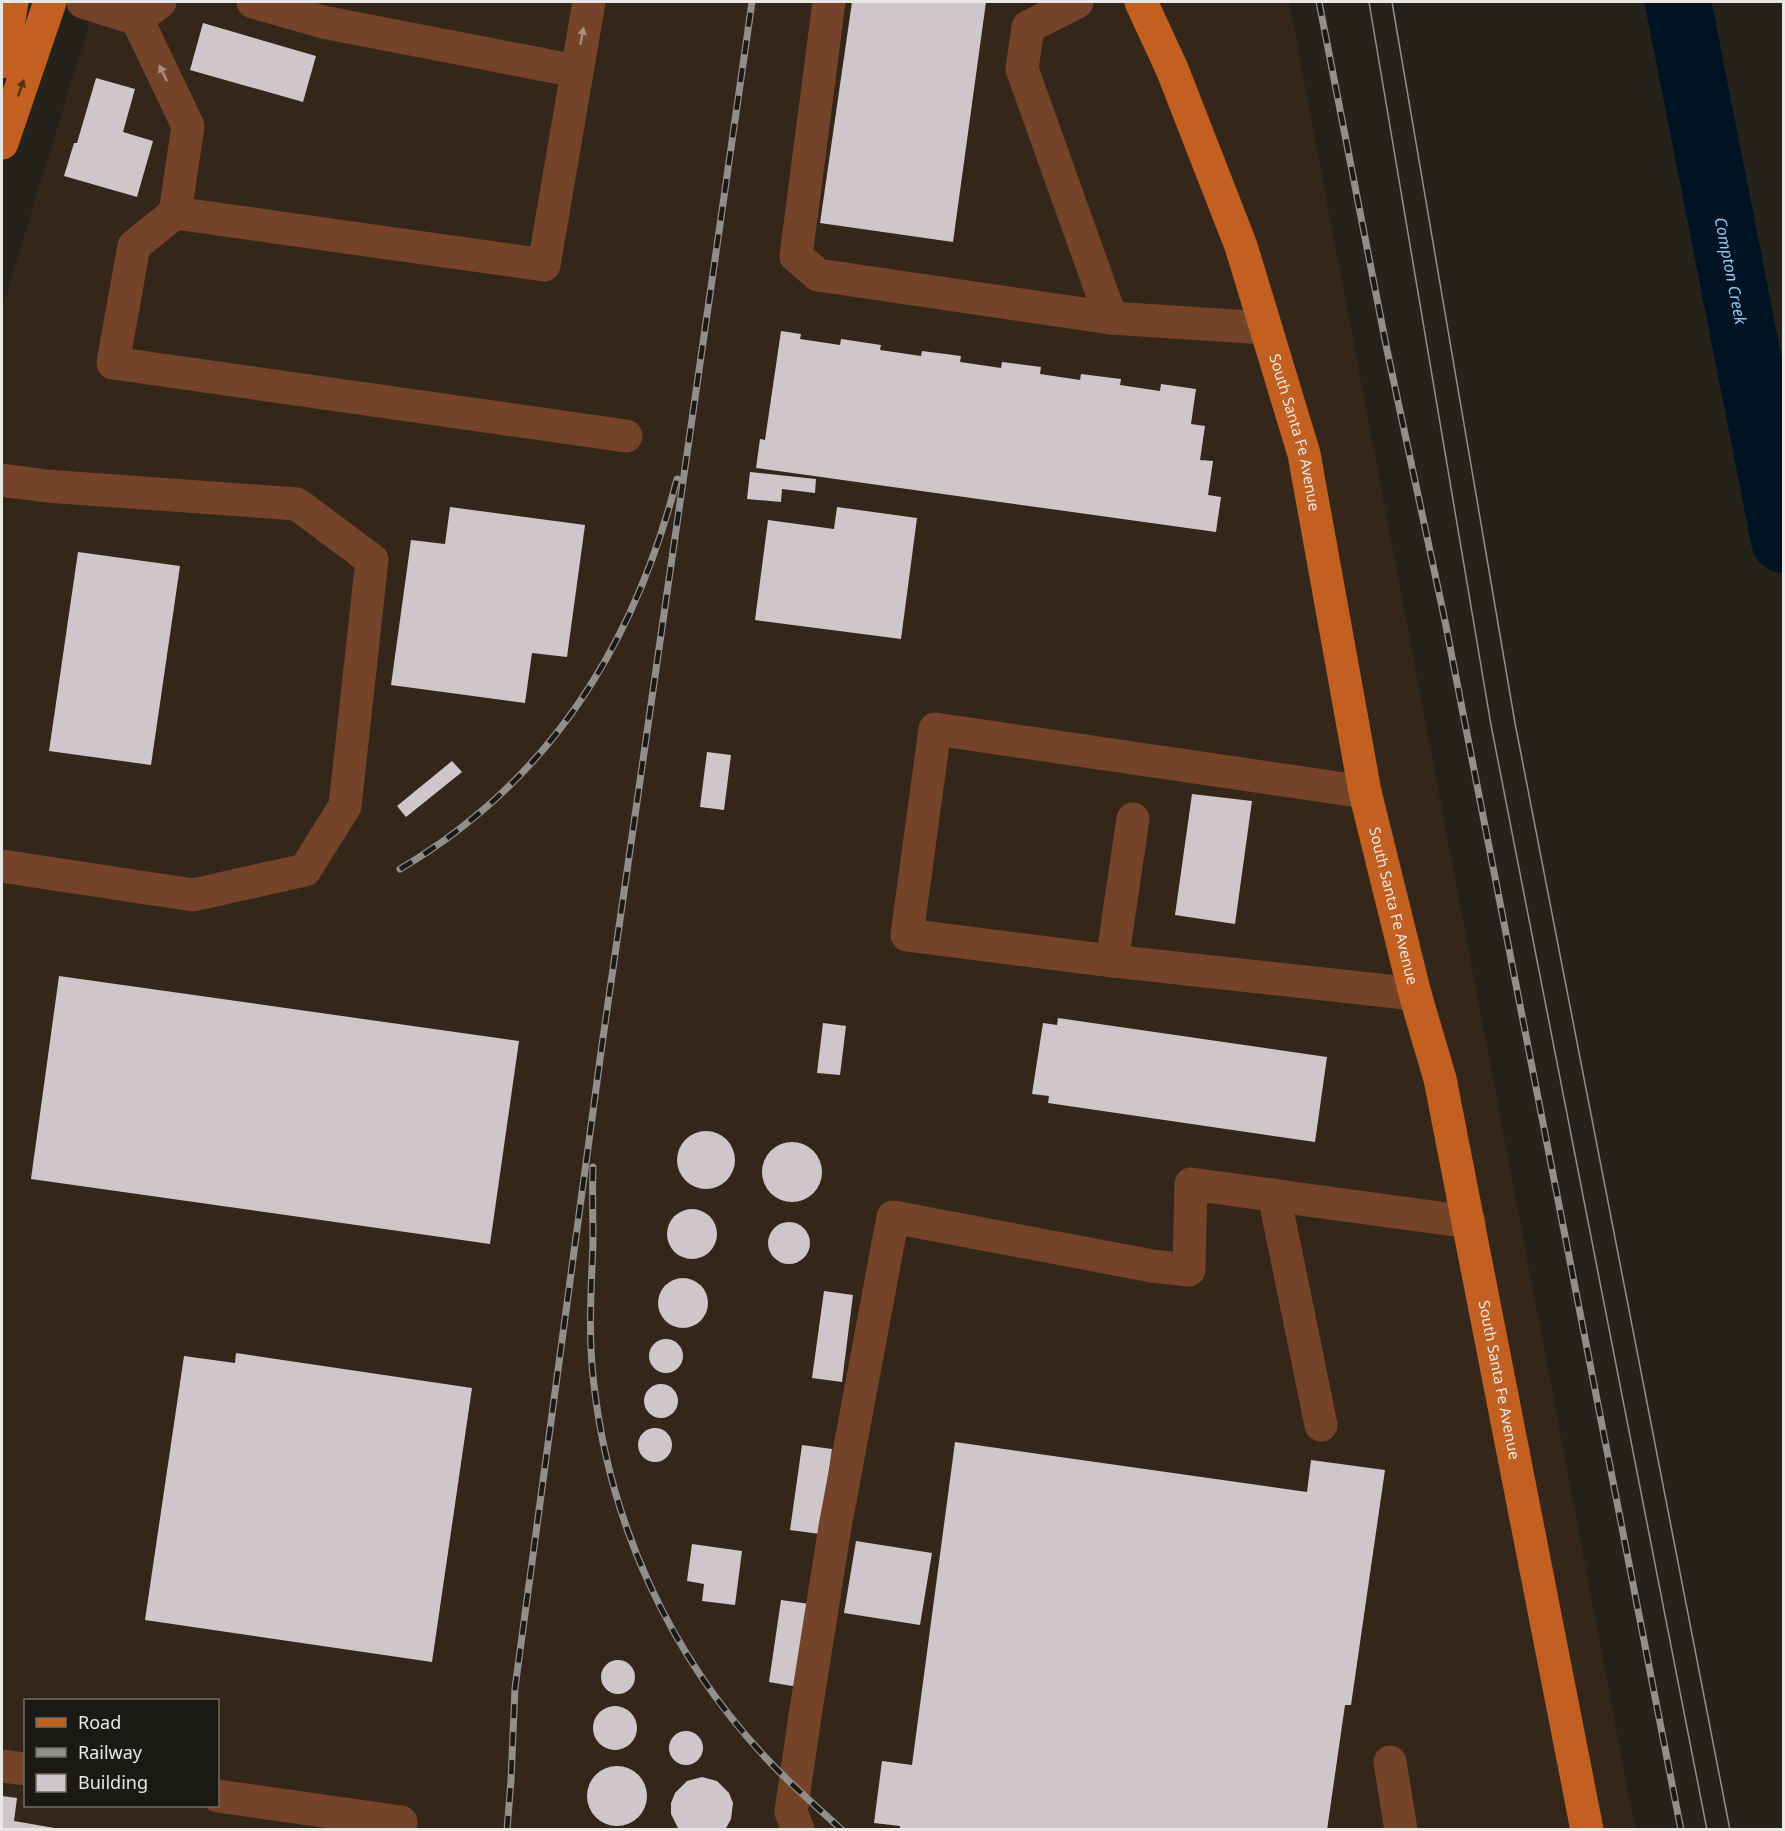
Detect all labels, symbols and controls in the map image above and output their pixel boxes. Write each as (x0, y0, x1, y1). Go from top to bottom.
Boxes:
one-way arrow (578, 27, 587, 46)
one-way arrow (158, 65, 168, 82)
one-way arrow (16, 79, 26, 97)
water label: Compton Creek (1710, 215, 1752, 327)
street label: South Santa Fe Avenue (1265, 351, 1325, 512)
street label: South Santa Fe Avenue (1365, 825, 1423, 987)
street label: South Santa Fe Avenue (1475, 1298, 1525, 1461)
legend (24, 1699, 219, 1807)
text: Road (78, 1710, 121, 1734)
text: Railway (78, 1740, 143, 1764)
text: Building (78, 1770, 148, 1794)

